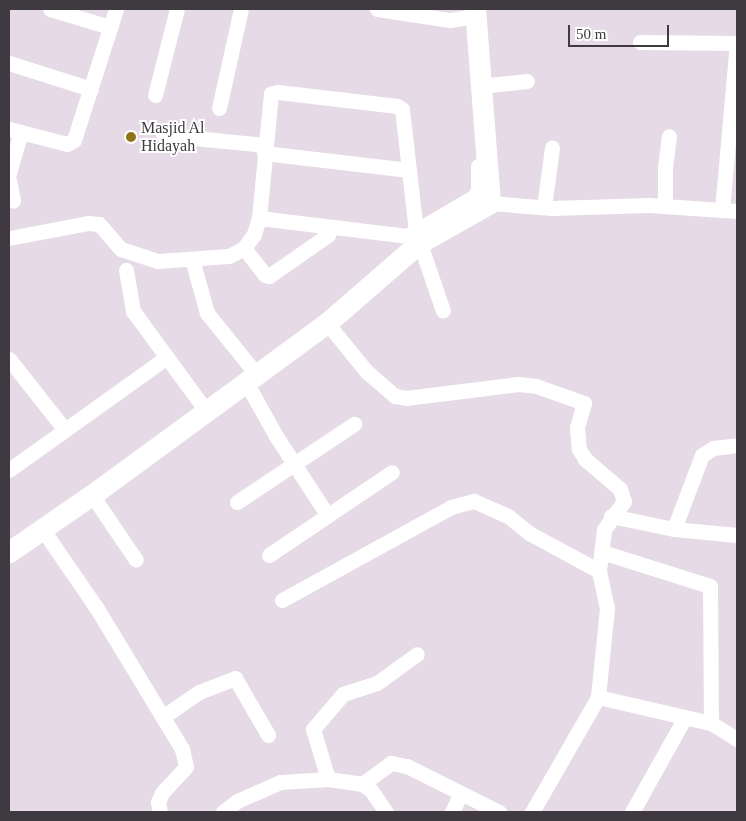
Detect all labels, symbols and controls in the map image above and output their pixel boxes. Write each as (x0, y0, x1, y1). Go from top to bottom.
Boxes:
scale bar (571, 15, 672, 47)
text: 50 m (576, 26, 606, 42)
place label: Masjid Al Hidayah (141, 118, 205, 156)
marker: Masjid Al Hidayah (125, 131, 137, 143)

